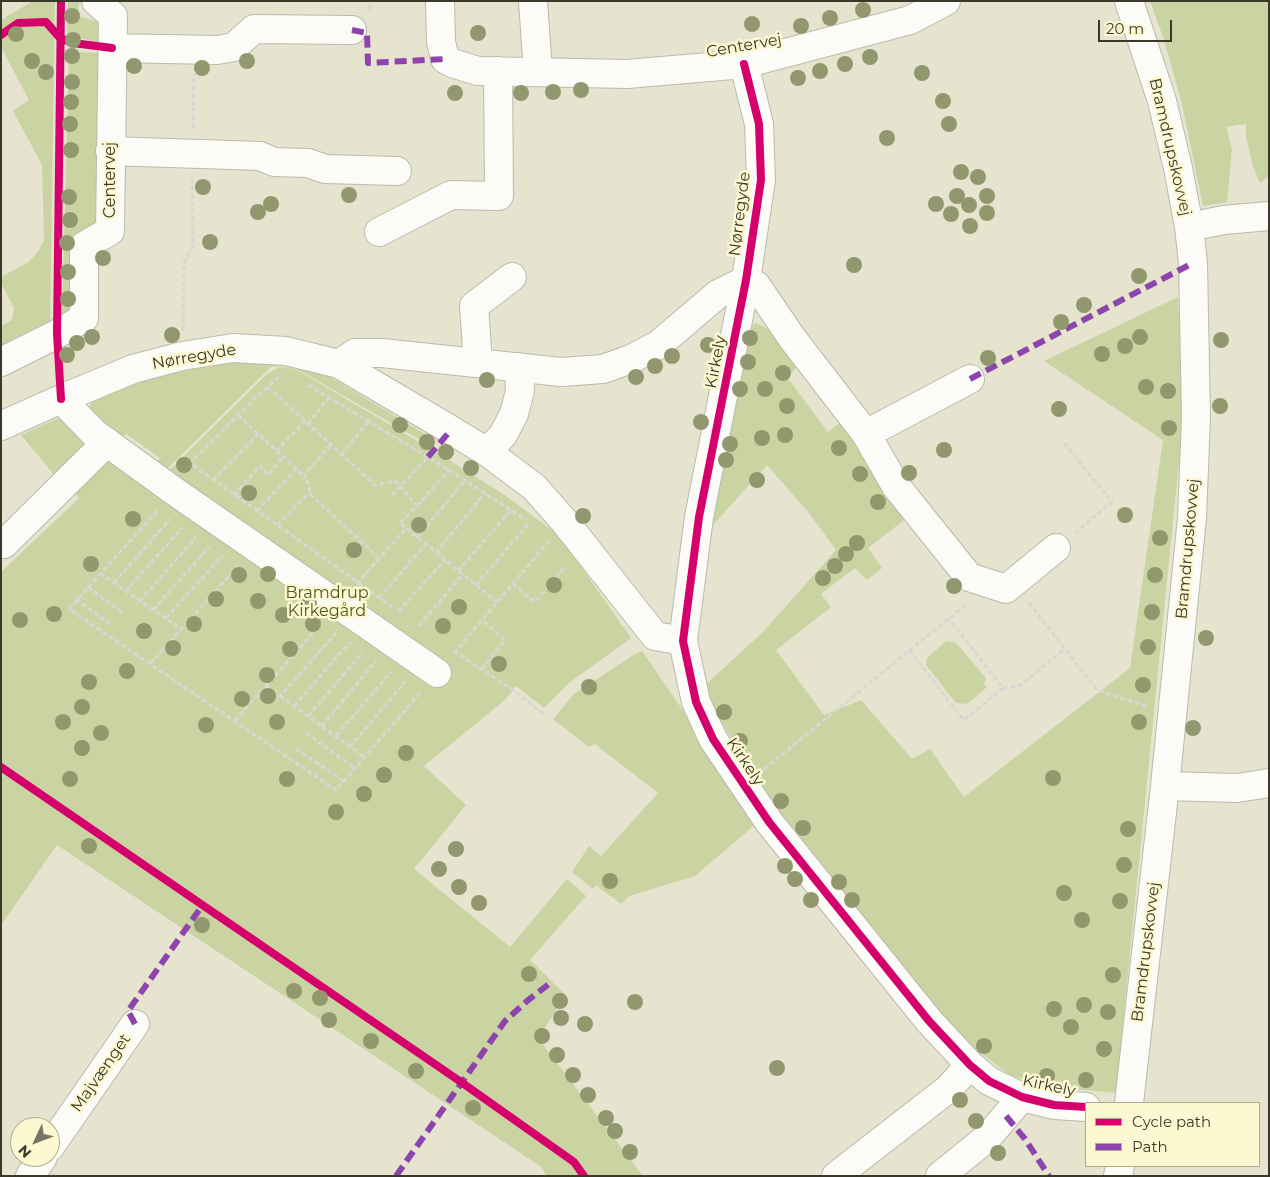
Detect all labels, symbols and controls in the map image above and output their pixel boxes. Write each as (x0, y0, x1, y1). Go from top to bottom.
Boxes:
scale bar (1100, 10, 1174, 42)
text: 20 m (1106, 19, 1144, 38)
street label: Centervej (705, 30, 783, 62)
street label: Bramdrupskovvej (1145, 76, 1195, 218)
street label: Centervej (100, 142, 120, 218)
street label: Nørregyde (725, 171, 755, 257)
street label: Kirkely (701, 334, 731, 390)
street label: Nørregyde (150, 340, 238, 374)
street label: Bramdrupskovvej (1172, 478, 1204, 620)
park label: Bramdrup Kirkegård (285, 583, 369, 621)
street label: Kirkely (722, 734, 768, 790)
street label: Bramdrupskovvej (1128, 881, 1164, 1023)
street label: Majvænget (67, 1030, 135, 1116)
street label: Kirkely (1021, 1071, 1077, 1101)
legend (1085, 1102, 1260, 1167)
text: Cycle path (1132, 1112, 1211, 1131)
north arrow (10, 1117, 60, 1167)
text: Path (1132, 1137, 1168, 1156)
text: N (14, 1141, 35, 1162)

